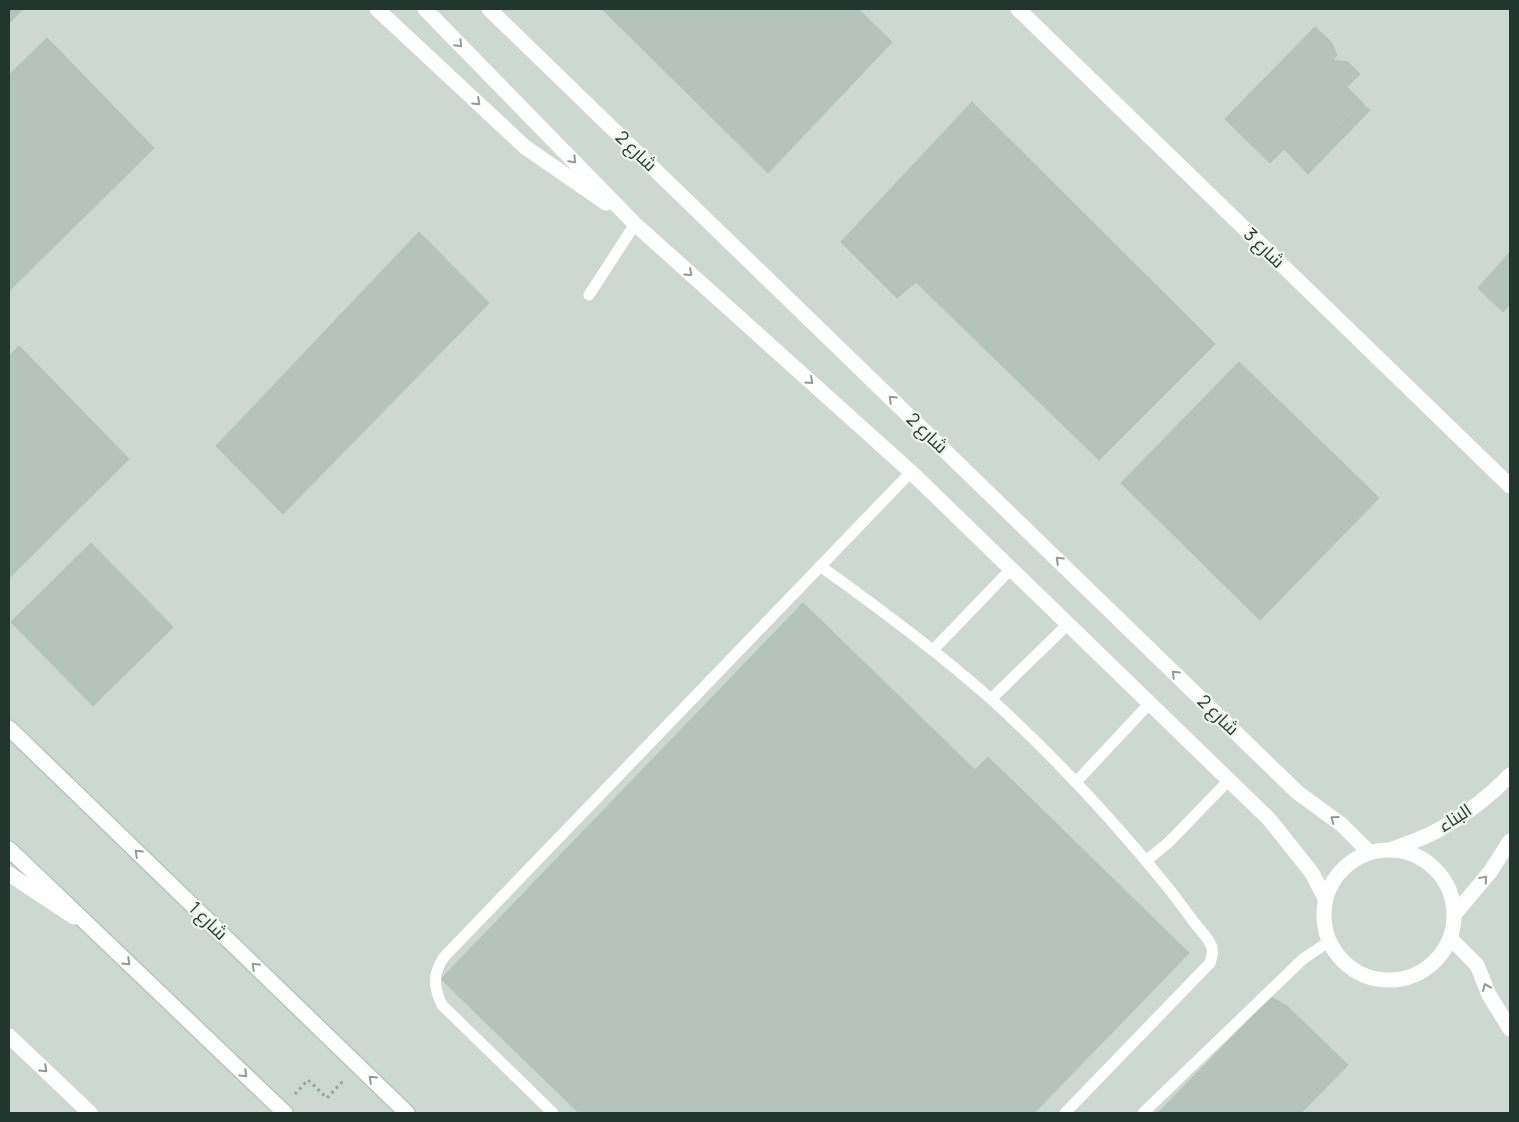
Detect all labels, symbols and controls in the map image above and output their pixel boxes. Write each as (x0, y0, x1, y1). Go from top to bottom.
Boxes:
one-way arrow (453, 38, 462, 47)
one-way arrow (471, 96, 480, 105)
street label: شارع 2 (610, 125, 663, 177)
one-way arrow (567, 154, 576, 163)
street label: شارع 3 (1238, 222, 1290, 273)
one-way arrow (684, 267, 693, 276)
one-way arrow (805, 375, 814, 384)
one-way arrow (888, 396, 897, 405)
street label: شارع 2 (901, 407, 954, 459)
one-way arrow (1055, 557, 1064, 566)
one-way arrow (1172, 671, 1181, 680)
street label: شارع 2 (1192, 689, 1245, 741)
street label: البناء (1433, 797, 1476, 837)
one-way arrow (1331, 816, 1340, 824)
one-way arrow (135, 850, 144, 859)
one-way arrow (1478, 876, 1487, 885)
street label: شارع 1 (183, 896, 233, 945)
one-way arrow (121, 956, 130, 965)
one-way arrow (252, 963, 261, 972)
one-way arrow (1481, 983, 1492, 992)
one-way arrow (38, 1063, 47, 1072)
one-way arrow (239, 1068, 248, 1077)
one-way arrow (369, 1076, 378, 1085)

